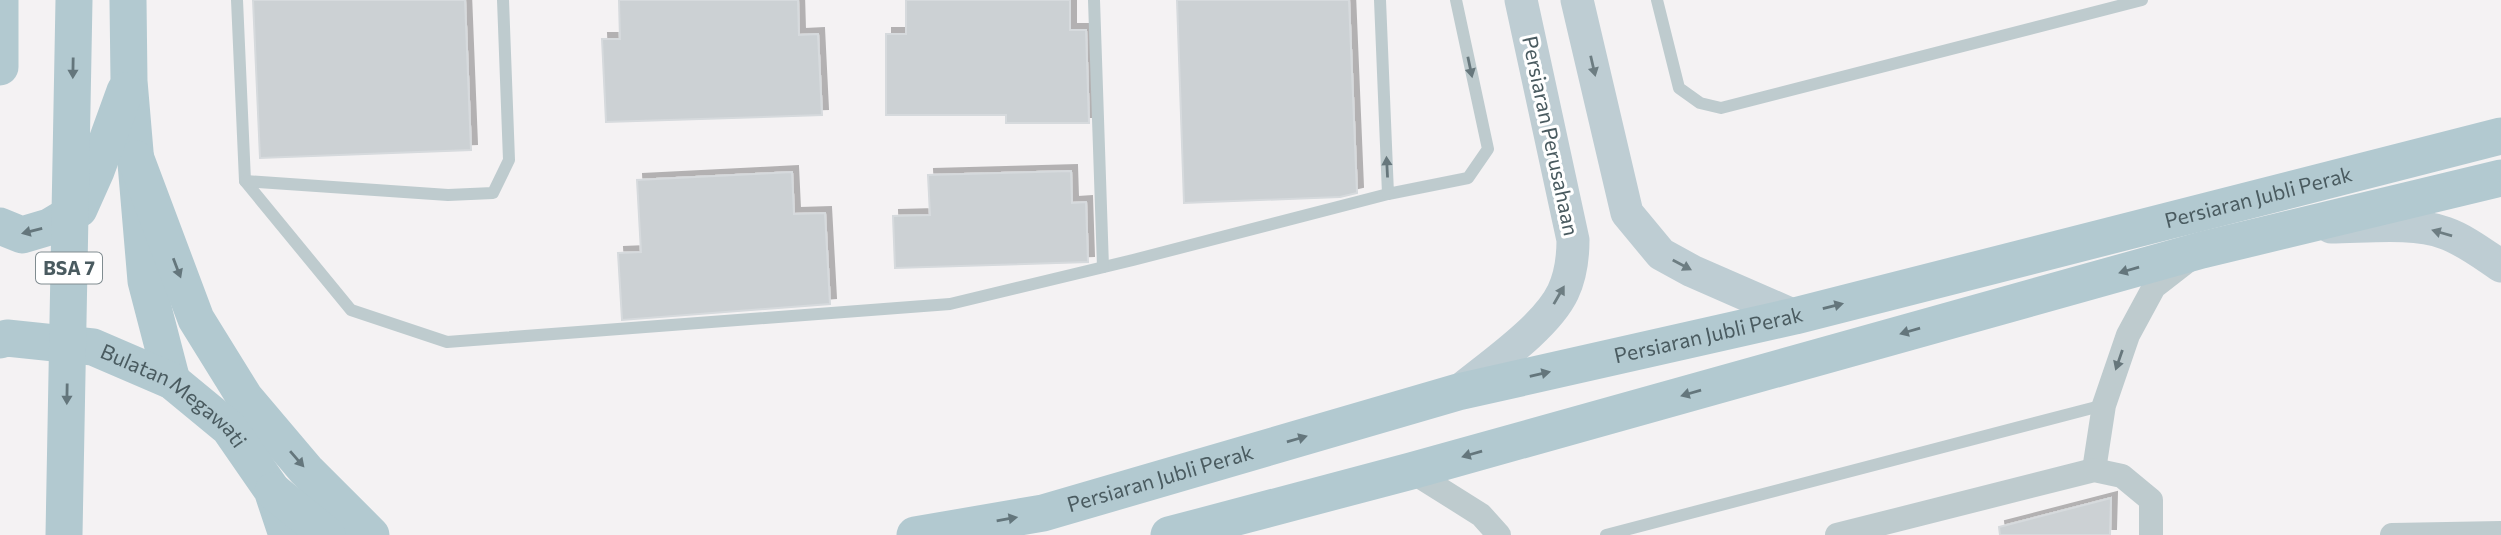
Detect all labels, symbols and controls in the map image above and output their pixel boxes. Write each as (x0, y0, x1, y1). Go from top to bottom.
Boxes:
street label: Persiaran Perusahaan (1518, 33, 1585, 238)
one-way arrow (1465, 56, 1476, 78)
one-way arrow (1588, 56, 1599, 78)
one-way arrow (67, 57, 78, 79)
one-way arrow (1382, 156, 1393, 178)
street label: Persiaran Jubli Perak (2162, 160, 2355, 232)
one-way arrow (21, 226, 43, 237)
one-way arrow (2431, 228, 2452, 238)
road number: BSA 7 (36, 252, 102, 284)
one-way arrow (172, 258, 183, 279)
one-way arrow (1672, 260, 1692, 271)
one-way arrow (2119, 266, 2140, 276)
one-way arrow (1552, 285, 1565, 305)
one-way arrow (1822, 300, 1844, 311)
street label: Persiaran Jubli Perak (1611, 301, 1805, 367)
one-way arrow (1899, 327, 1920, 337)
street label: Bulatan Megawati (97, 338, 253, 452)
one-way arrow (2113, 350, 2124, 371)
one-way arrow (1529, 368, 1551, 379)
one-way arrow (61, 383, 72, 405)
one-way arrow (1680, 388, 1701, 398)
one-way arrow (1286, 433, 1308, 444)
street label: Persiaran Jubli Perak (1064, 438, 1256, 516)
one-way arrow (1461, 449, 1482, 459)
one-way arrow (289, 451, 304, 468)
one-way arrow (996, 513, 1018, 524)

